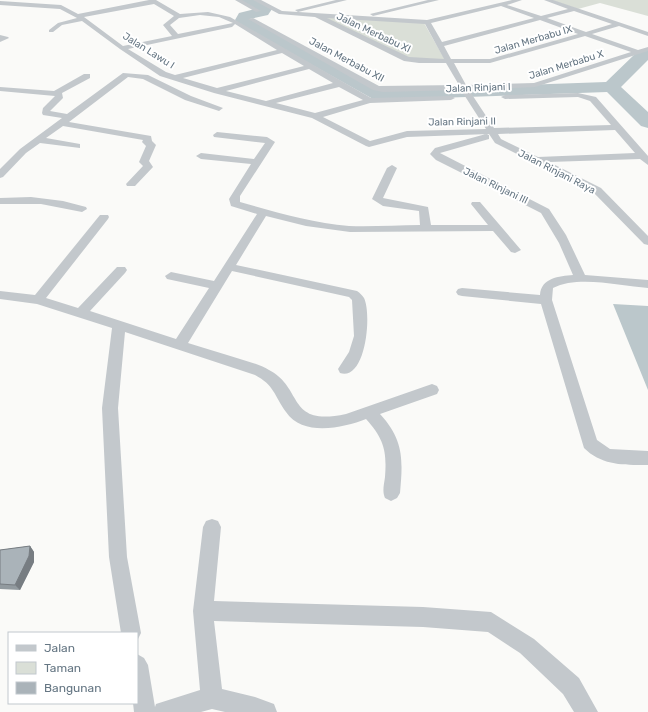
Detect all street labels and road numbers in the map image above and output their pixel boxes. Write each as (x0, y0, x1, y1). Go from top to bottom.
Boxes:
street label: Jalan Merbabu XI (335, 10, 413, 55)
street label: Jalan Merbabu IX (493, 23, 574, 57)
street label: Jalan Lawu I (120, 30, 177, 71)
street label: Jalan Merbabu XII (307, 35, 386, 85)
street label: Jalan Merbabu X (527, 48, 606, 82)
street label: Jalan Rinjani I (445, 81, 511, 95)
street label: Jalan Rinjani II (428, 115, 496, 129)
street label: Jalan Rinjani Raya (516, 147, 597, 197)
street label: Jalan Rinjani III (461, 165, 530, 207)

